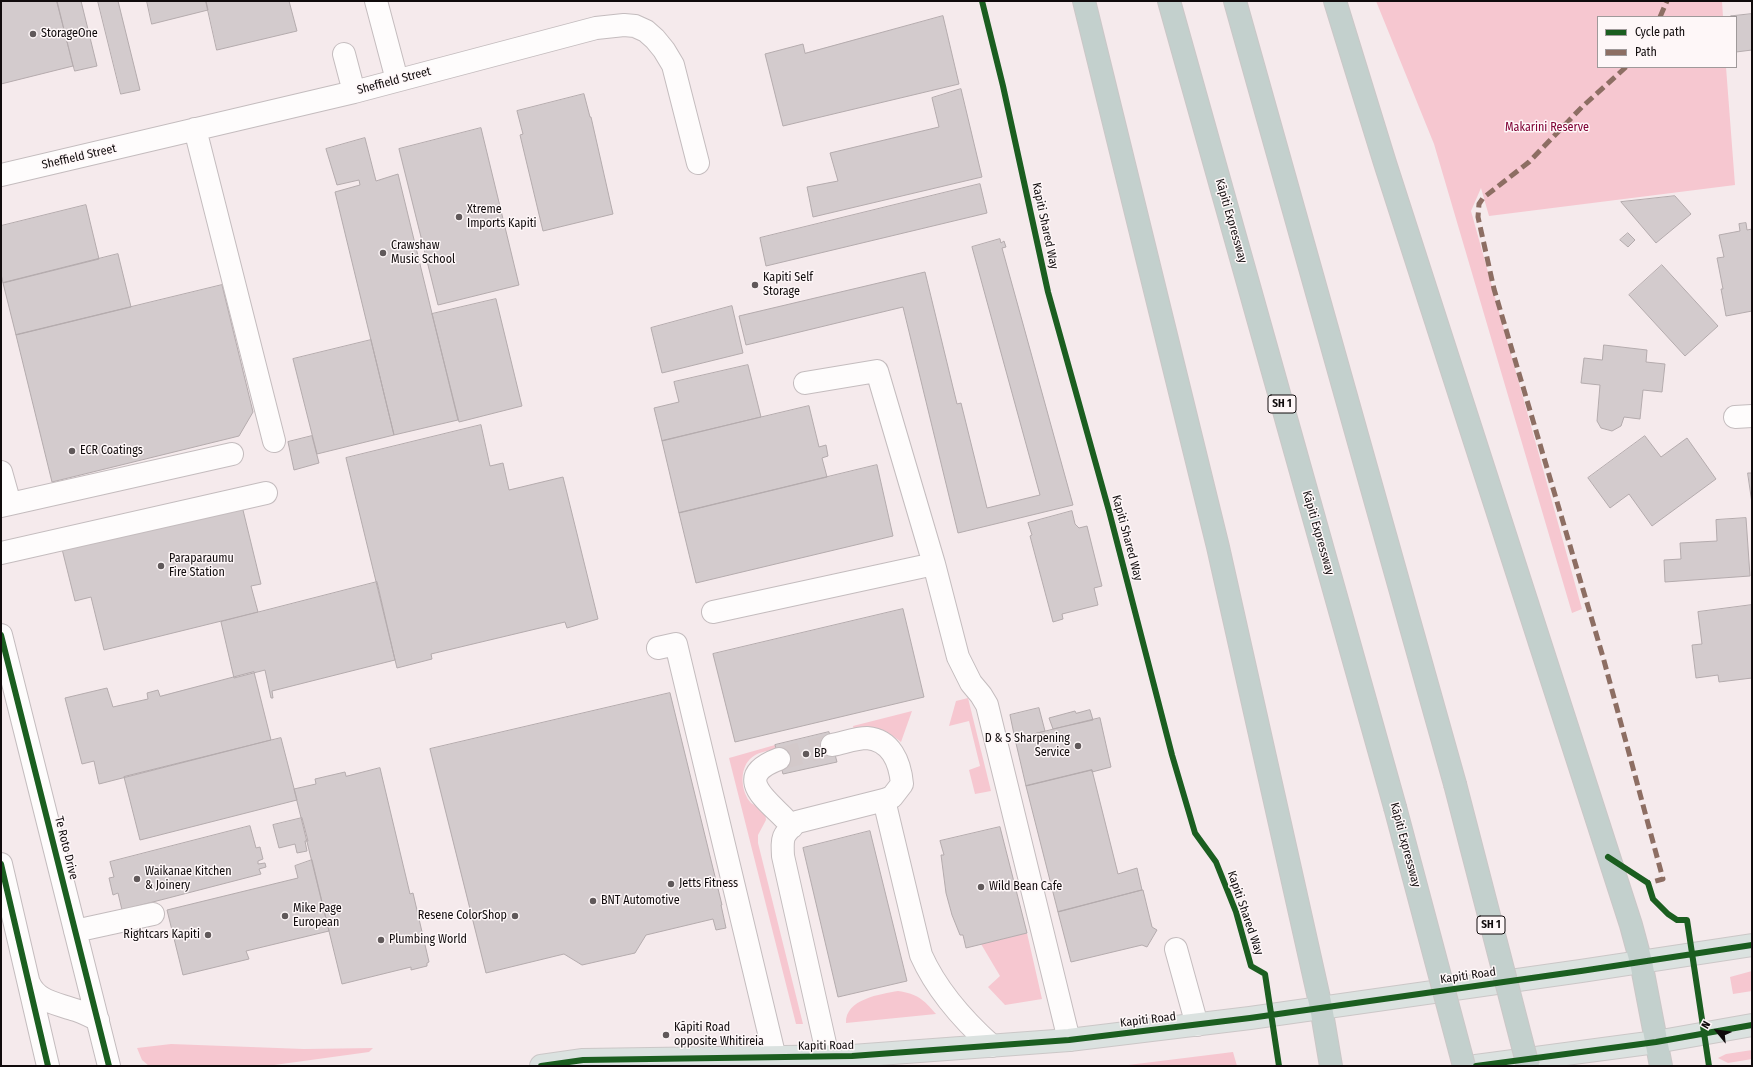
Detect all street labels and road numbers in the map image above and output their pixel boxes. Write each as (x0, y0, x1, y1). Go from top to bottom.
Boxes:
street label: Sheffield Street (355, 64, 433, 98)
street label: Sheffield Street (40, 141, 118, 173)
street label: Kāpiti Expressway (1212, 177, 1250, 265)
street label: Kapiti Shared Way (1029, 181, 1061, 271)
road number: SH 1 (1268, 395, 1296, 413)
street label: Kāpiti Expressway (1299, 489, 1337, 577)
street label: Kapiti Shared Way (1109, 494, 1145, 582)
street label: Kāpiti Expressway (1387, 801, 1423, 889)
street label: Te Roto Drive (51, 815, 81, 881)
street label: Kapiti Shared Way (1224, 869, 1266, 957)
road number: SH 1 (1477, 916, 1505, 934)
street label: Kapiti Road (1439, 965, 1497, 987)
street label: Kapiti Road (1119, 1009, 1177, 1031)
street label: Kapiti Road (798, 1038, 854, 1054)

